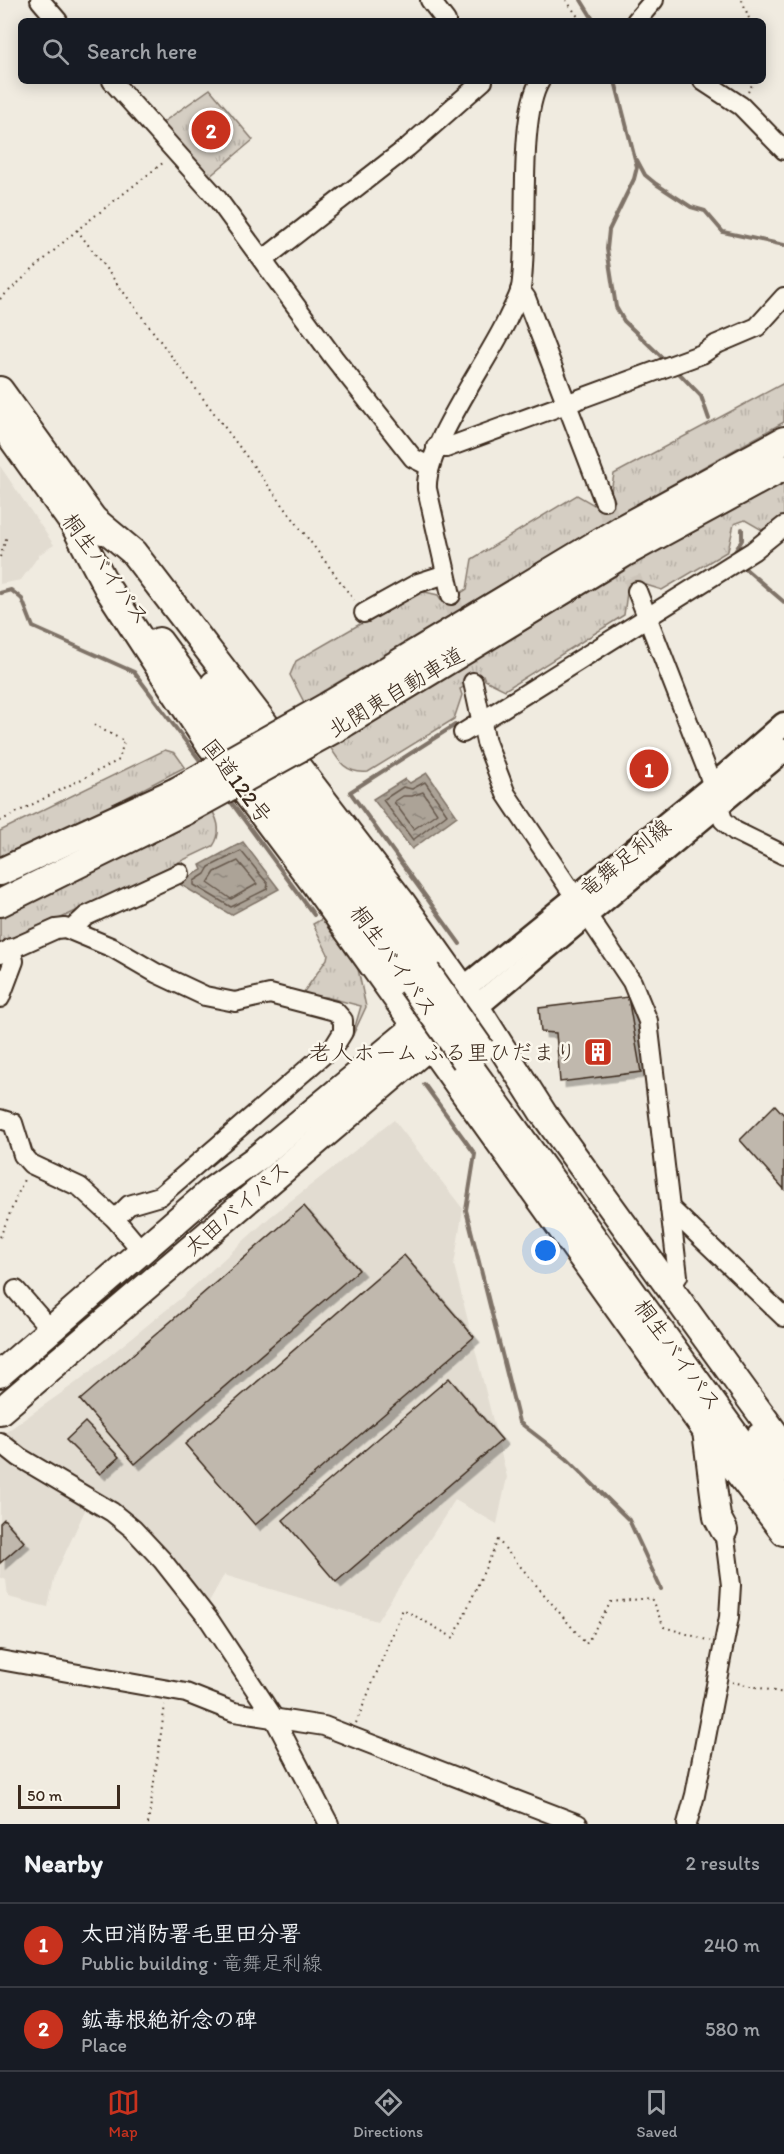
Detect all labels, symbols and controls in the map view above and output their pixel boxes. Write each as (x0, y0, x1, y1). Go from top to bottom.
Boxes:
search box (18, 18, 766, 84)
icon: search (39, 35, 72, 68)
text: Search here (87, 38, 197, 65)
pin: 2 (192, 108, 230, 152)
street label: 桐生バイパス (56, 508, 156, 630)
street label: 北関東自動車道 (323, 641, 469, 743)
street label: 国道122号 (196, 733, 278, 829)
pin: 1 (630, 746, 668, 792)
street label: 竜舞足利線 (574, 813, 676, 903)
street label: 桐生バイパス (344, 900, 444, 1022)
building icon: 老人ホーム ふる里ひだまり (582, 1036, 614, 1068)
place label: 老人ホーム ふる里ひだまり (309, 1039, 577, 1066)
street label: 太田バイパス (178, 1155, 296, 1261)
your location (531, 1236, 560, 1265)
street label: 桐生バイパス (628, 1294, 728, 1416)
scale bar (18, 1782, 120, 1810)
text: 50 m (27, 1786, 62, 1805)
text: Nearby (24, 1847, 103, 1879)
text: 2 results (686, 1851, 760, 1875)
text: 太田消防署毛里田分署 (81, 1920, 301, 1947)
text: 1 (39, 1933, 48, 1957)
text: 240 m (704, 1933, 760, 1957)
text: Public building · 竜舞足利線 (81, 1951, 322, 1975)
text: 鉱毒根絶祈念の碑 (81, 2006, 257, 2033)
text: 2 (38, 2017, 49, 2041)
text: 580 m (705, 2017, 760, 2041)
text: Place (81, 2033, 127, 2057)
tab: Map (107, 2086, 140, 2141)
tab: Directions (353, 2086, 423, 2141)
tab: Saved (637, 2086, 677, 2141)

